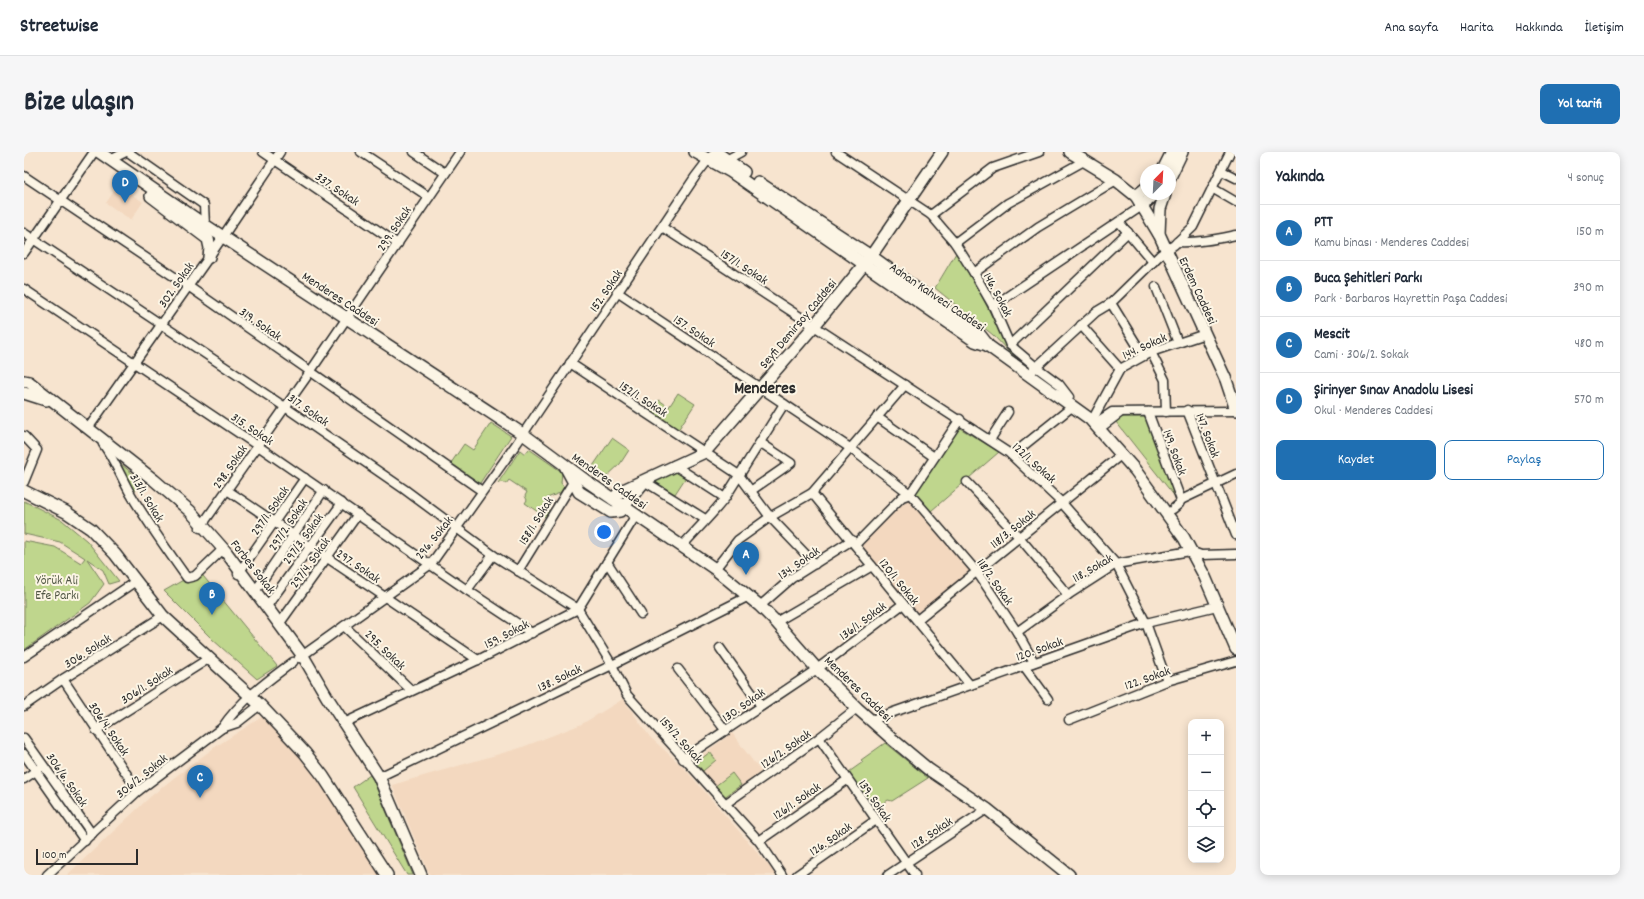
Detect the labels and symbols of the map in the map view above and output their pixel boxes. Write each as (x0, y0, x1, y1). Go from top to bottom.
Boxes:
north arrow (1140, 164, 1176, 200)
street label: 337. Sokak (311, 168, 363, 212)
pin: D (112, 170, 138, 203)
street label: 299. Sokak (373, 203, 417, 256)
street label: 157/1. Sokak (716, 245, 771, 291)
street label: Erdem Caddesi (1173, 254, 1221, 329)
street label: 302. Sokak (154, 259, 200, 312)
street label: Adnan Kahveci Caddesi (885, 259, 989, 338)
street label: 152. Sokak (586, 266, 628, 317)
street label: Menderes Caddesi (297, 268, 382, 332)
street label: 146. Sokak (977, 270, 1016, 321)
street label: Seyfi Demirsoy Caddesi (756, 275, 843, 374)
street label: 319. Sokak (234, 304, 285, 347)
street label: 157. Sokak (669, 311, 719, 353)
street label: 144. Sokak (1120, 329, 1170, 366)
street label: 152/1. Sokak (615, 377, 671, 423)
district label: Menderes (734, 378, 796, 402)
street label: 317. Sokak (283, 390, 332, 432)
street label: 315. Sokak (226, 409, 277, 451)
street label: 147. Sokak (1189, 411, 1224, 461)
street label: 149. Sokak (1157, 427, 1191, 478)
street label: 122/1. Sokak (1007, 439, 1060, 489)
street label: 298. Sokak (209, 441, 253, 493)
street label: Menderes Caddesi (567, 449, 651, 516)
street label: 313/1. Sokak (124, 470, 168, 526)
street label: 297/1. Sokak (247, 483, 295, 540)
street label: 158/1. Sokak (515, 493, 559, 549)
street label: 297/2. Sokak (265, 495, 314, 555)
street label: 118/3. Sokak (987, 506, 1040, 554)
street label: 297/3. Sokak (279, 510, 329, 569)
street label: 296. Sokak (411, 513, 459, 565)
your location (594, 522, 614, 542)
street label: 297/4. Sokak (286, 534, 336, 593)
street label: Forbes Sokak (225, 536, 279, 599)
pin: A (733, 542, 759, 575)
street label: 134. Sokak (775, 543, 824, 585)
street label: 297. Sokak (332, 545, 384, 589)
street label: 118. Sokak (1069, 550, 1117, 588)
street label: 120/1. Sokak (873, 555, 923, 610)
street label: 118/2. Sokak (971, 555, 1017, 610)
park label: Yörük Ali Efe Parkı (35, 572, 79, 606)
pin: B (199, 582, 225, 615)
street label: 136/1. Sokak (836, 598, 891, 646)
street label: 159. Sokak (481, 616, 533, 655)
street label: 295. Sokak (359, 626, 409, 675)
street label: 306. Sokak (61, 630, 116, 674)
street label: 120. Sokak (1014, 633, 1066, 668)
street label: Menderes Caddesi (819, 652, 896, 728)
street label: 138. Sokak (535, 660, 585, 698)
street label: 306/1. Sokak (117, 662, 177, 710)
street label: 122. Sokak (1122, 662, 1173, 696)
street label: 130. Sokak (719, 684, 770, 728)
street label: 306/4. Sokak (83, 698, 133, 760)
street label: 159/2. Sokak (654, 713, 706, 768)
street label: 126/2. Sokak (757, 726, 816, 774)
street label: 306/6. Sokak (40, 749, 92, 812)
street label: 306/2. Sokak (112, 750, 173, 804)
pin: C (187, 765, 213, 798)
street label: 139. Sokak (852, 776, 895, 827)
street label: 126/1. Sokak (770, 779, 825, 826)
street label: 128. Sokak (908, 813, 957, 855)
street label: 126. Sokak (806, 818, 857, 862)
scale bar (36, 847, 138, 866)

